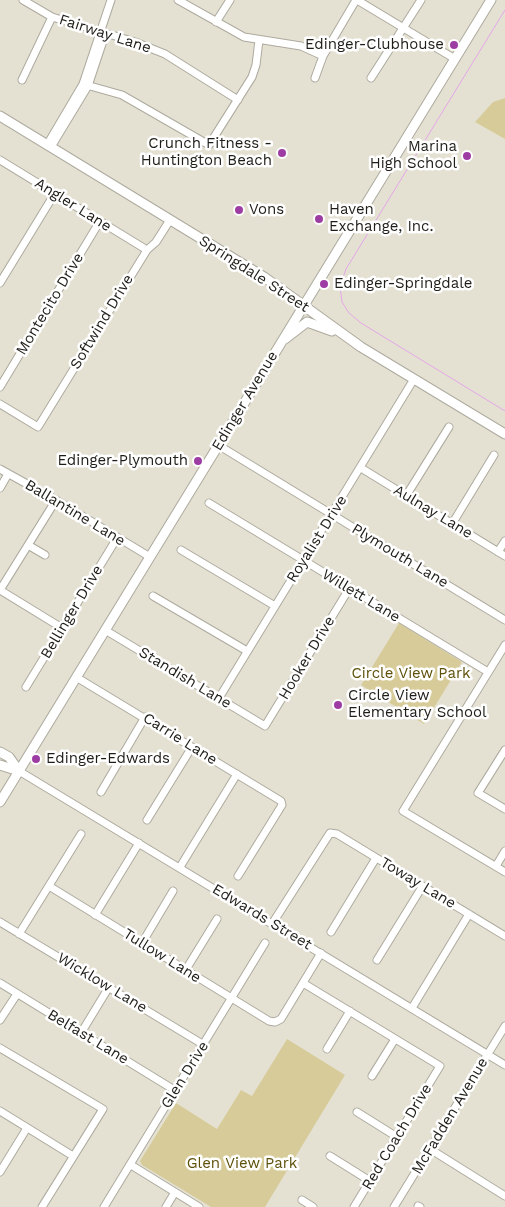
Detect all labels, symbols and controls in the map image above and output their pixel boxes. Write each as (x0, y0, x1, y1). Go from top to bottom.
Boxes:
street label: Fairway Lane (57, 11, 153, 57)
place label: Edinger-Clubhouse (305, 36, 444, 54)
marker: Edinger-Clubhouse (448, 39, 460, 51)
place label: Crunch Fitness - Huntington Beach (141, 135, 272, 170)
place label: Marina High School (370, 138, 457, 173)
marker: Crunch Fitness - Huntington Beach (276, 147, 288, 159)
marker: Marina High School (461, 150, 473, 162)
street label: Angler Lane (31, 174, 115, 236)
place label: Vons (249, 201, 284, 219)
place label: Haven Exchange, Inc. (329, 201, 434, 236)
marker: Vons (233, 204, 245, 216)
marker: Haven Exchange, Inc. (313, 213, 325, 225)
street label: Springdale Street (196, 232, 312, 316)
street label: Montecito Drive (12, 250, 88, 358)
street label: Softwind Drive (67, 271, 137, 373)
place label: Edinger-Springdale (334, 275, 472, 293)
marker: Edinger-Springdale (318, 278, 330, 290)
street label: Edinger Avenue (208, 348, 282, 454)
place label: Edinger-Plymouth (58, 452, 188, 470)
marker: Edinger-Plymouth (192, 455, 204, 467)
street label: Ballantine Lane (22, 476, 128, 550)
street label: Aulnay Lane (390, 481, 476, 543)
street label: Royalist Drive (283, 492, 351, 586)
street label: Plymouth Lane (348, 520, 452, 592)
street label: Bellinger Drive (37, 562, 107, 662)
street label: Willett Lane (319, 566, 403, 626)
street label: Hooker Drive (275, 613, 339, 703)
street label: Standish Lane (135, 643, 235, 713)
park label: Circle View Park (351, 665, 471, 683)
place label: Circle View Elementary School (348, 687, 487, 722)
marker: Circle View Elementary School (332, 699, 344, 711)
street label: Carrie Lane (140, 709, 220, 769)
place label: Edinger-Edwards (46, 750, 170, 768)
marker: Edinger-Edwards (30, 753, 42, 765)
street label: Toway Lane (377, 853, 459, 913)
street label: Edwards Street (209, 880, 315, 954)
street label: Tullow Lane (120, 925, 204, 987)
street label: Wicklow Lane (54, 949, 150, 1017)
street label: Belfast Lane (44, 1006, 132, 1068)
street label: Glen Drive (157, 1038, 213, 1112)
street label: McFadden Avenue (408, 1054, 492, 1178)
street label: Red Coach Drive (358, 1081, 436, 1193)
park label: Glen View Park (187, 1155, 297, 1173)

